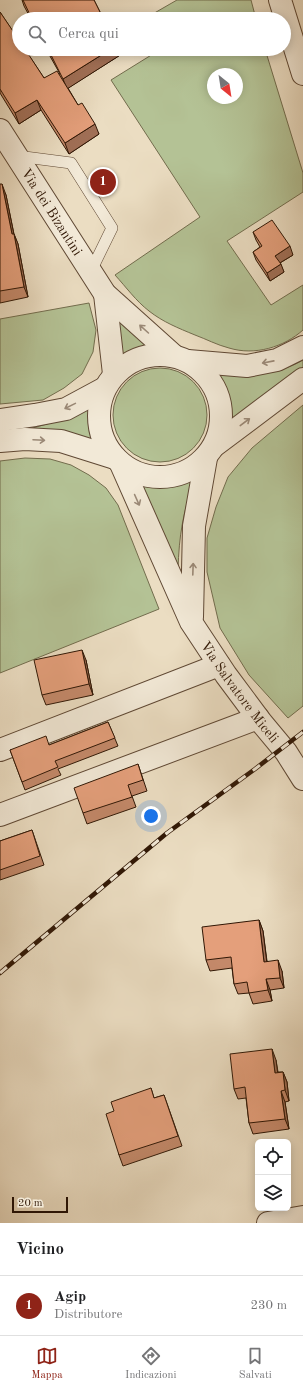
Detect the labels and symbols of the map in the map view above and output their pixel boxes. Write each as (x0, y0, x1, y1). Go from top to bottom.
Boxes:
north arrow (207, 68, 243, 104)
street label: Via dei Bizantini (18, 166, 85, 258)
pin: 1 (90, 167, 116, 197)
one-way arrow (139, 325, 149, 334)
one-way arrow (261, 359, 274, 367)
one-way arrow (65, 403, 77, 410)
one-way arrow (240, 418, 251, 426)
one-way arrow (32, 436, 45, 444)
one-way arrow (134, 494, 141, 506)
one-way arrow (189, 563, 197, 576)
street label: Via Salvatore Miceli (198, 639, 281, 746)
your location (141, 806, 161, 826)
scale bar (12, 1195, 68, 1214)

